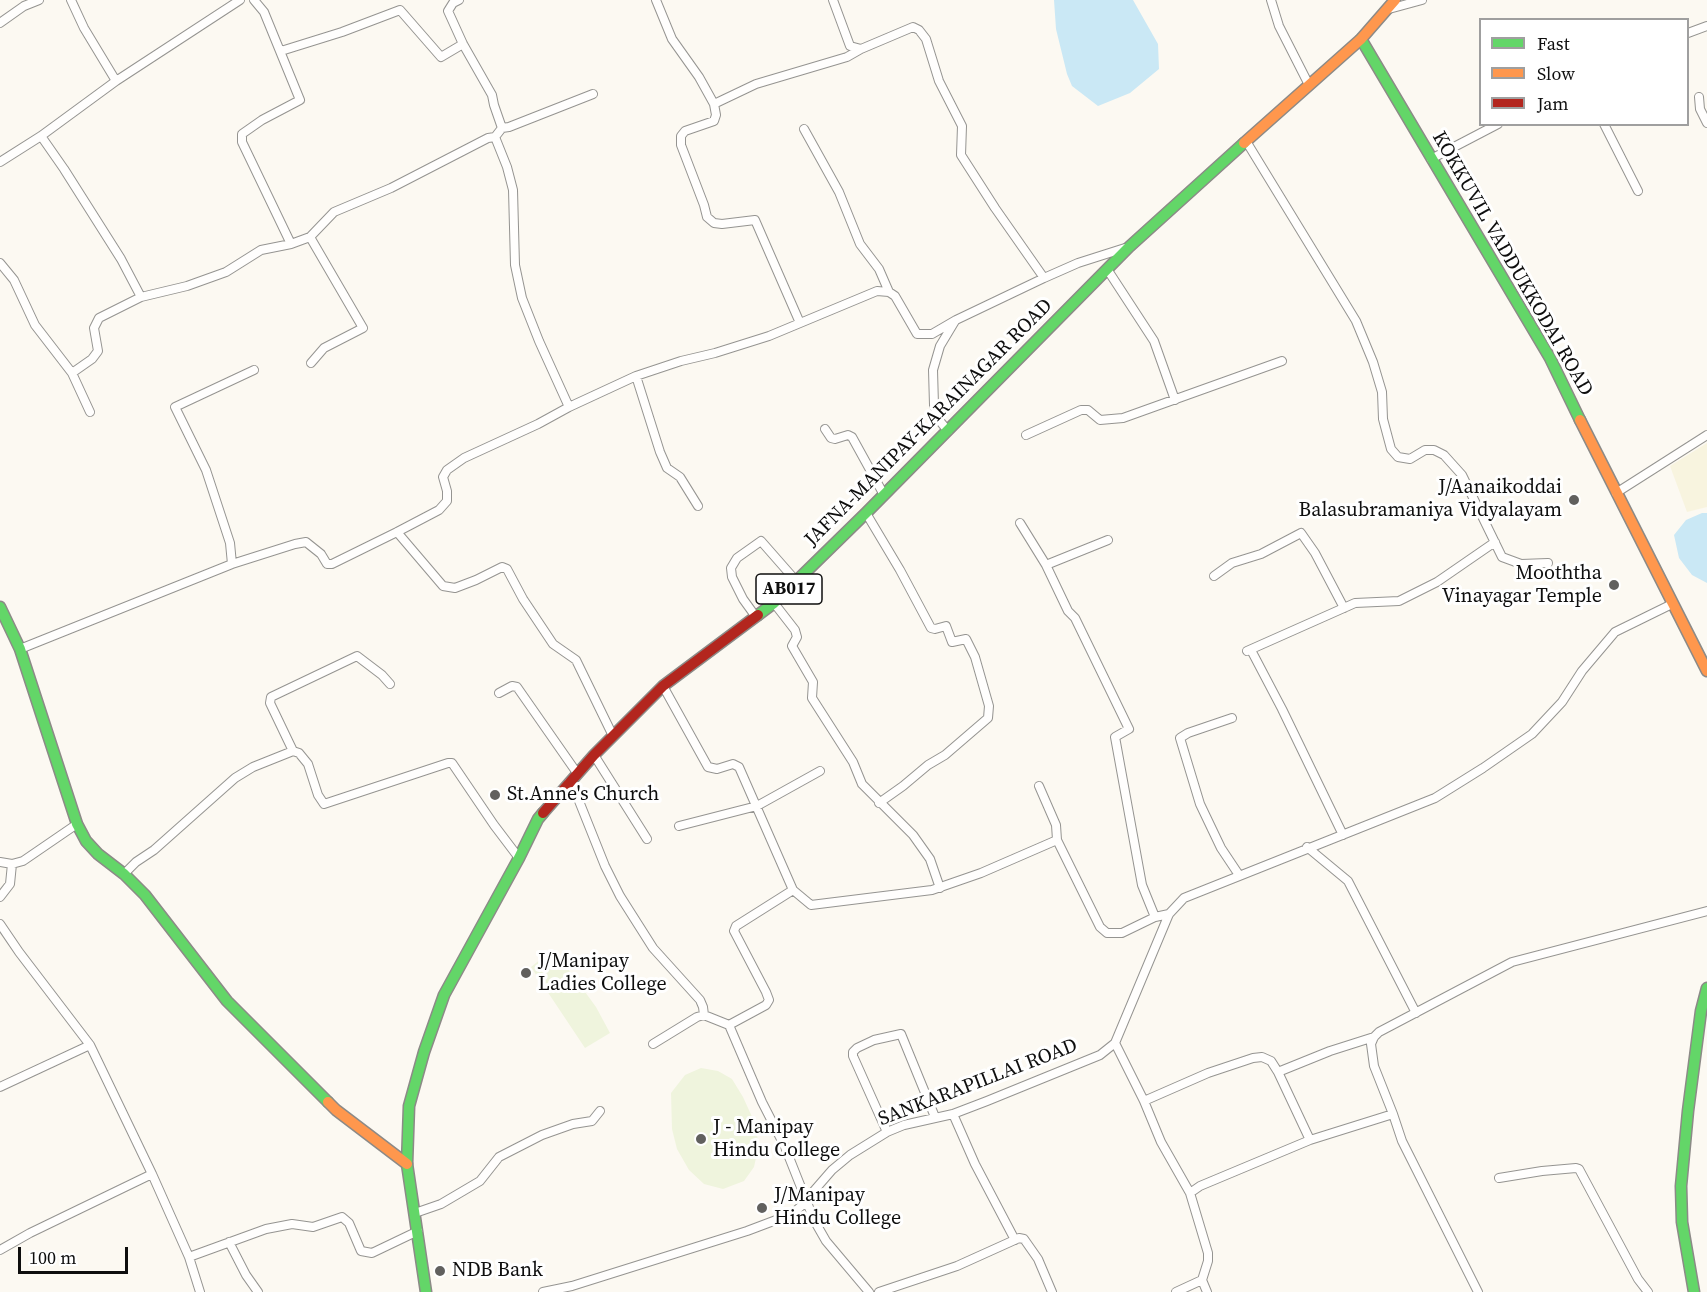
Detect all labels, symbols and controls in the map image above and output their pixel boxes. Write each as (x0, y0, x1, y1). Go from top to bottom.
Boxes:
legend (1479, 18, 1689, 126)
text: Fast (1537, 31, 1570, 56)
text: Slow (1537, 61, 1575, 86)
text: Jam (1537, 91, 1569, 116)
street label: KOKKUVIL VADDUKKODAI ROAD (1426, 128, 1598, 400)
street label: JAFNA-MANIPAY-KARAINAGAR ROAD (800, 294, 1058, 552)
place label: J/Aanaikoddai Balasubramaniya Vidyalayam (1299, 476, 1562, 523)
marker: J/Aanaikoddai Balasubramaniya Vidyalayam (1567, 493, 1581, 507)
place label: Mooththa Vinayagar Temple (1442, 562, 1602, 609)
road number: AB017 (756, 574, 822, 604)
marker: Mooththa Vinayagar Temple (1607, 578, 1621, 592)
place label: St.Anne's Church (507, 783, 659, 807)
marker: St.Anne's Church (488, 788, 502, 802)
place label: J/Manipay Ladies College (538, 950, 667, 997)
marker: J/Manipay Ladies College (519, 966, 533, 980)
street label: SANKARAPILLAI ROAD (875, 1034, 1081, 1132)
place label: J - Manipay Hindu College (713, 1116, 840, 1163)
marker: J - Manipay Hindu College (694, 1132, 708, 1146)
place label: J/Manipay Hindu College (774, 1184, 901, 1231)
marker: J/Manipay Hindu College (755, 1201, 769, 1215)
scale bar (21, 1235, 130, 1273)
text: 100 m (29, 1245, 76, 1270)
place label: NDB Bank (452, 1259, 543, 1283)
marker: NDB Bank (433, 1264, 447, 1278)

